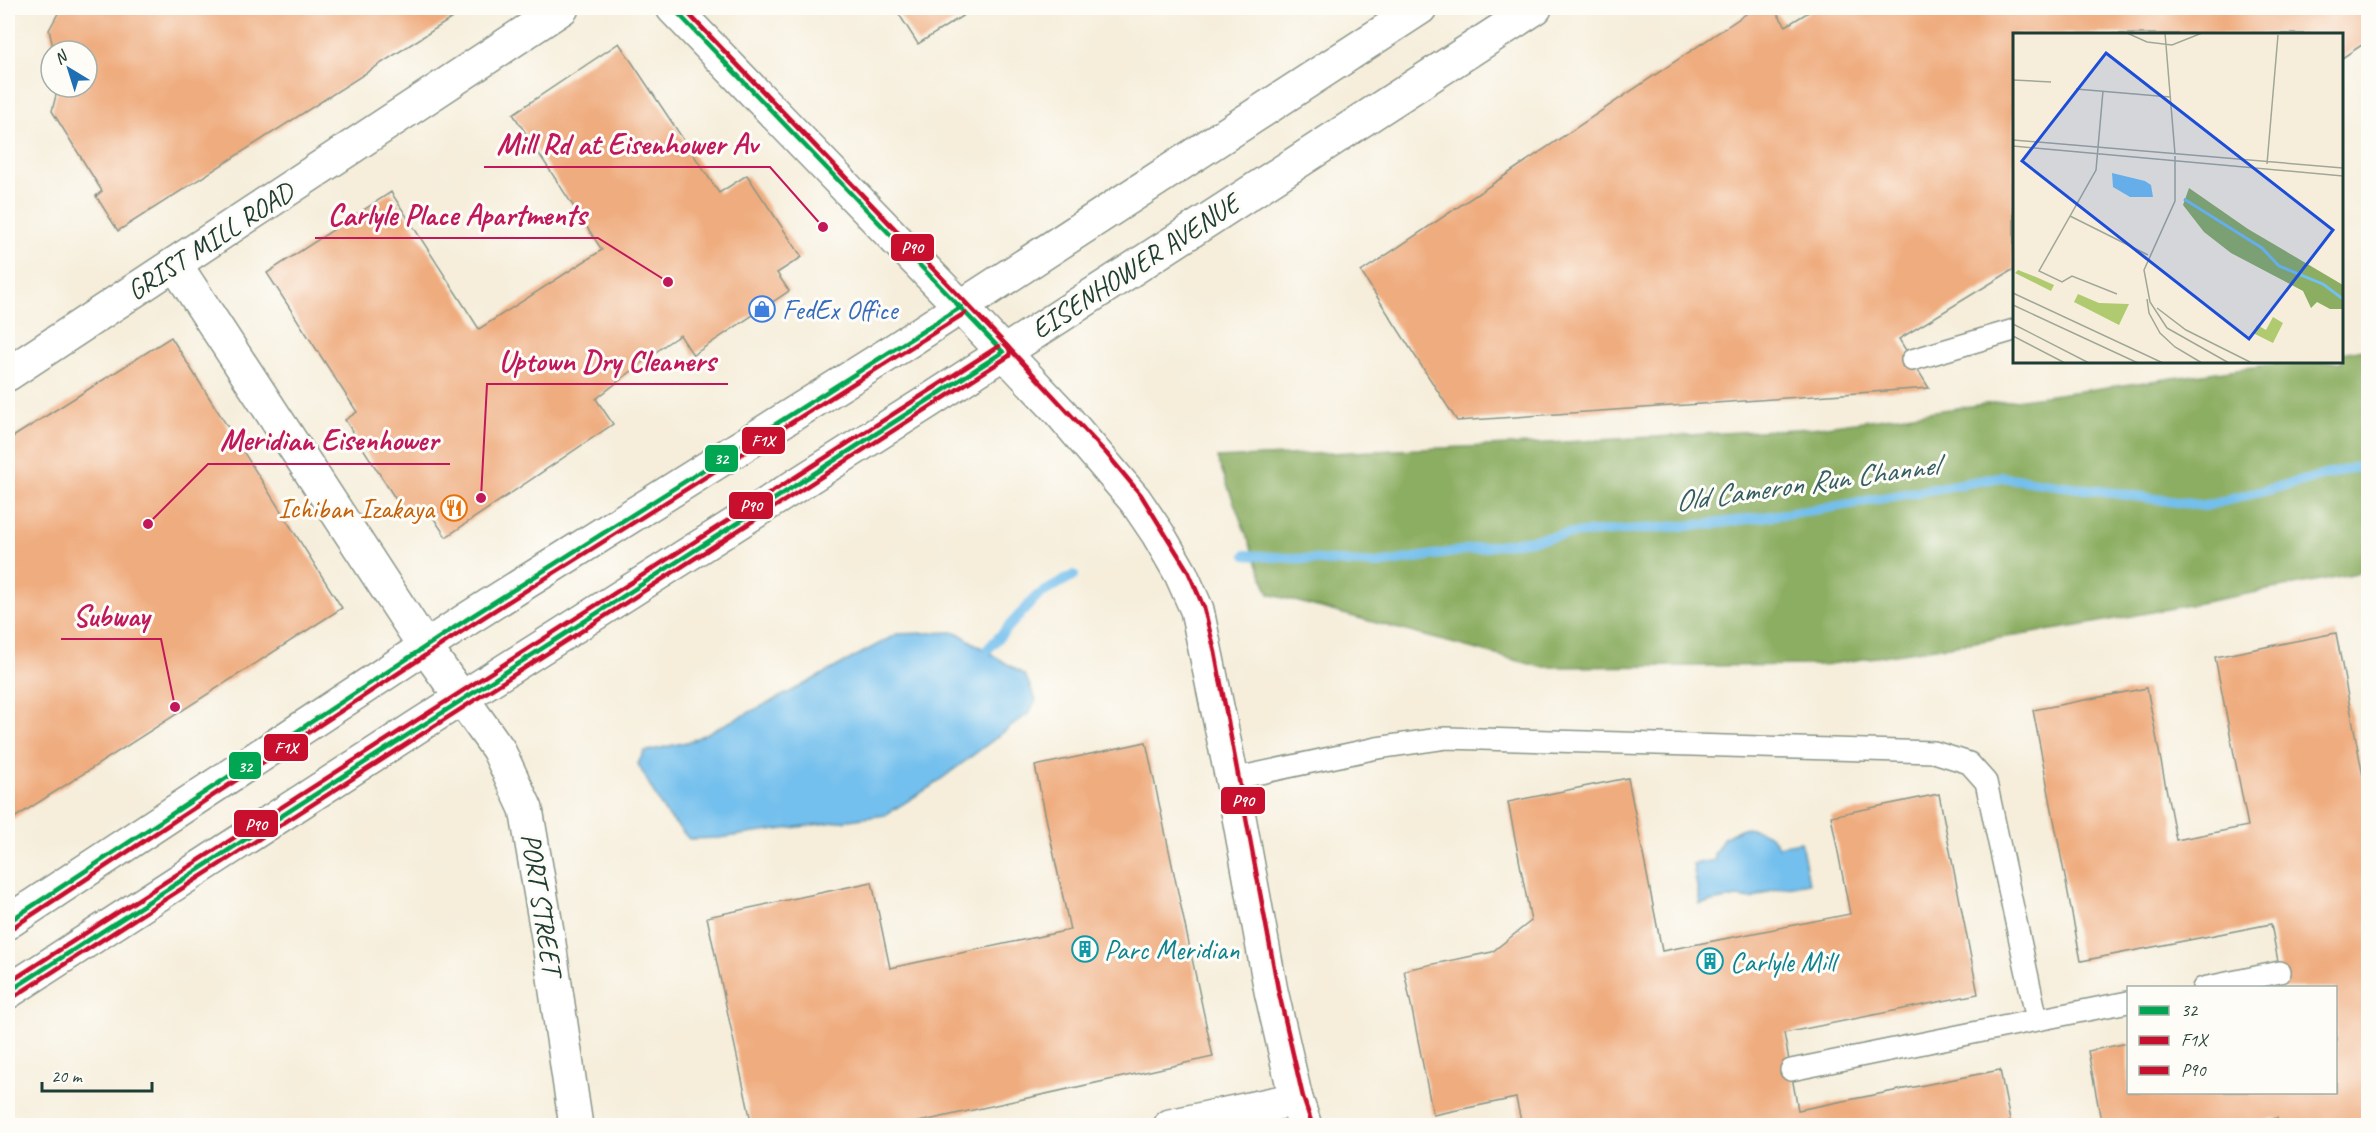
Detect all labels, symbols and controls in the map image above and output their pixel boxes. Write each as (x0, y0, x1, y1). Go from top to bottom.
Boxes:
inset map (2013, 33, 2343, 363)
north arrow (39, 39, 99, 99)
text: N (50, 45, 73, 69)
callout: Mill Rd at Eisenhower Av (484, 119, 770, 167)
text: Mill Rd at Eisenhower Av (497, 125, 760, 163)
street label: GRIST MILL ROAD (120, 173, 302, 308)
street label: EISENHOWER AVENUE (1024, 184, 1249, 346)
callout: Carlyle Place Apartments (315, 190, 598, 238)
text: Carlyle Place Apartments (328, 196, 590, 234)
line badge: P90 (890, 233, 935, 262)
text: P90 (901, 238, 925, 258)
place label: FedEx Office (782, 292, 899, 327)
shop icon: FedEx Office (747, 294, 777, 324)
callout: Uptown Dry Cleaners (487, 336, 728, 384)
text: Uptown Dry Cleaners (499, 342, 719, 380)
callout: Meridian Eisenhower (208, 416, 450, 464)
text: Meridian Eisenhower (220, 421, 441, 459)
line badge: F1X (741, 426, 786, 455)
text: F1X (751, 431, 777, 451)
line badge: 32 (704, 444, 739, 473)
water label: Old Cameron Run Channel (1672, 444, 1950, 520)
text: 32 (714, 449, 730, 469)
place label: Ichiban Izakaya (278, 491, 436, 526)
line badge: P90 (728, 491, 774, 520)
restaurant icon: Ichiban Izakaya (439, 493, 469, 523)
text: P90 (740, 496, 764, 516)
callout: Subway (61, 591, 161, 639)
text: Subway (73, 597, 152, 635)
line badge: F1X (263, 733, 309, 762)
text: F1X (274, 738, 300, 758)
line badge: 32 (228, 751, 262, 780)
text: 32 (238, 757, 254, 777)
line badge: P90 (1220, 786, 1266, 815)
text: P90 (1232, 791, 1256, 811)
line badge: P90 (233, 809, 279, 838)
text: P90 (245, 815, 269, 835)
street label: PORT STREET (514, 831, 571, 983)
place label: Parc Meridian (1104, 932, 1240, 967)
building icon: Parc Meridian (1070, 934, 1100, 964)
place label: Carlyle Mill (1730, 944, 1841, 979)
building icon: Carlyle Mill (1695, 946, 1725, 976)
legend (2127, 986, 2337, 1094)
text: 32 (2181, 999, 2199, 1021)
text: F1X (2181, 1029, 2209, 1051)
scale bar (42, 1055, 152, 1093)
text: P90 (2181, 1059, 2207, 1081)
text: 20 m (51, 1065, 84, 1087)

